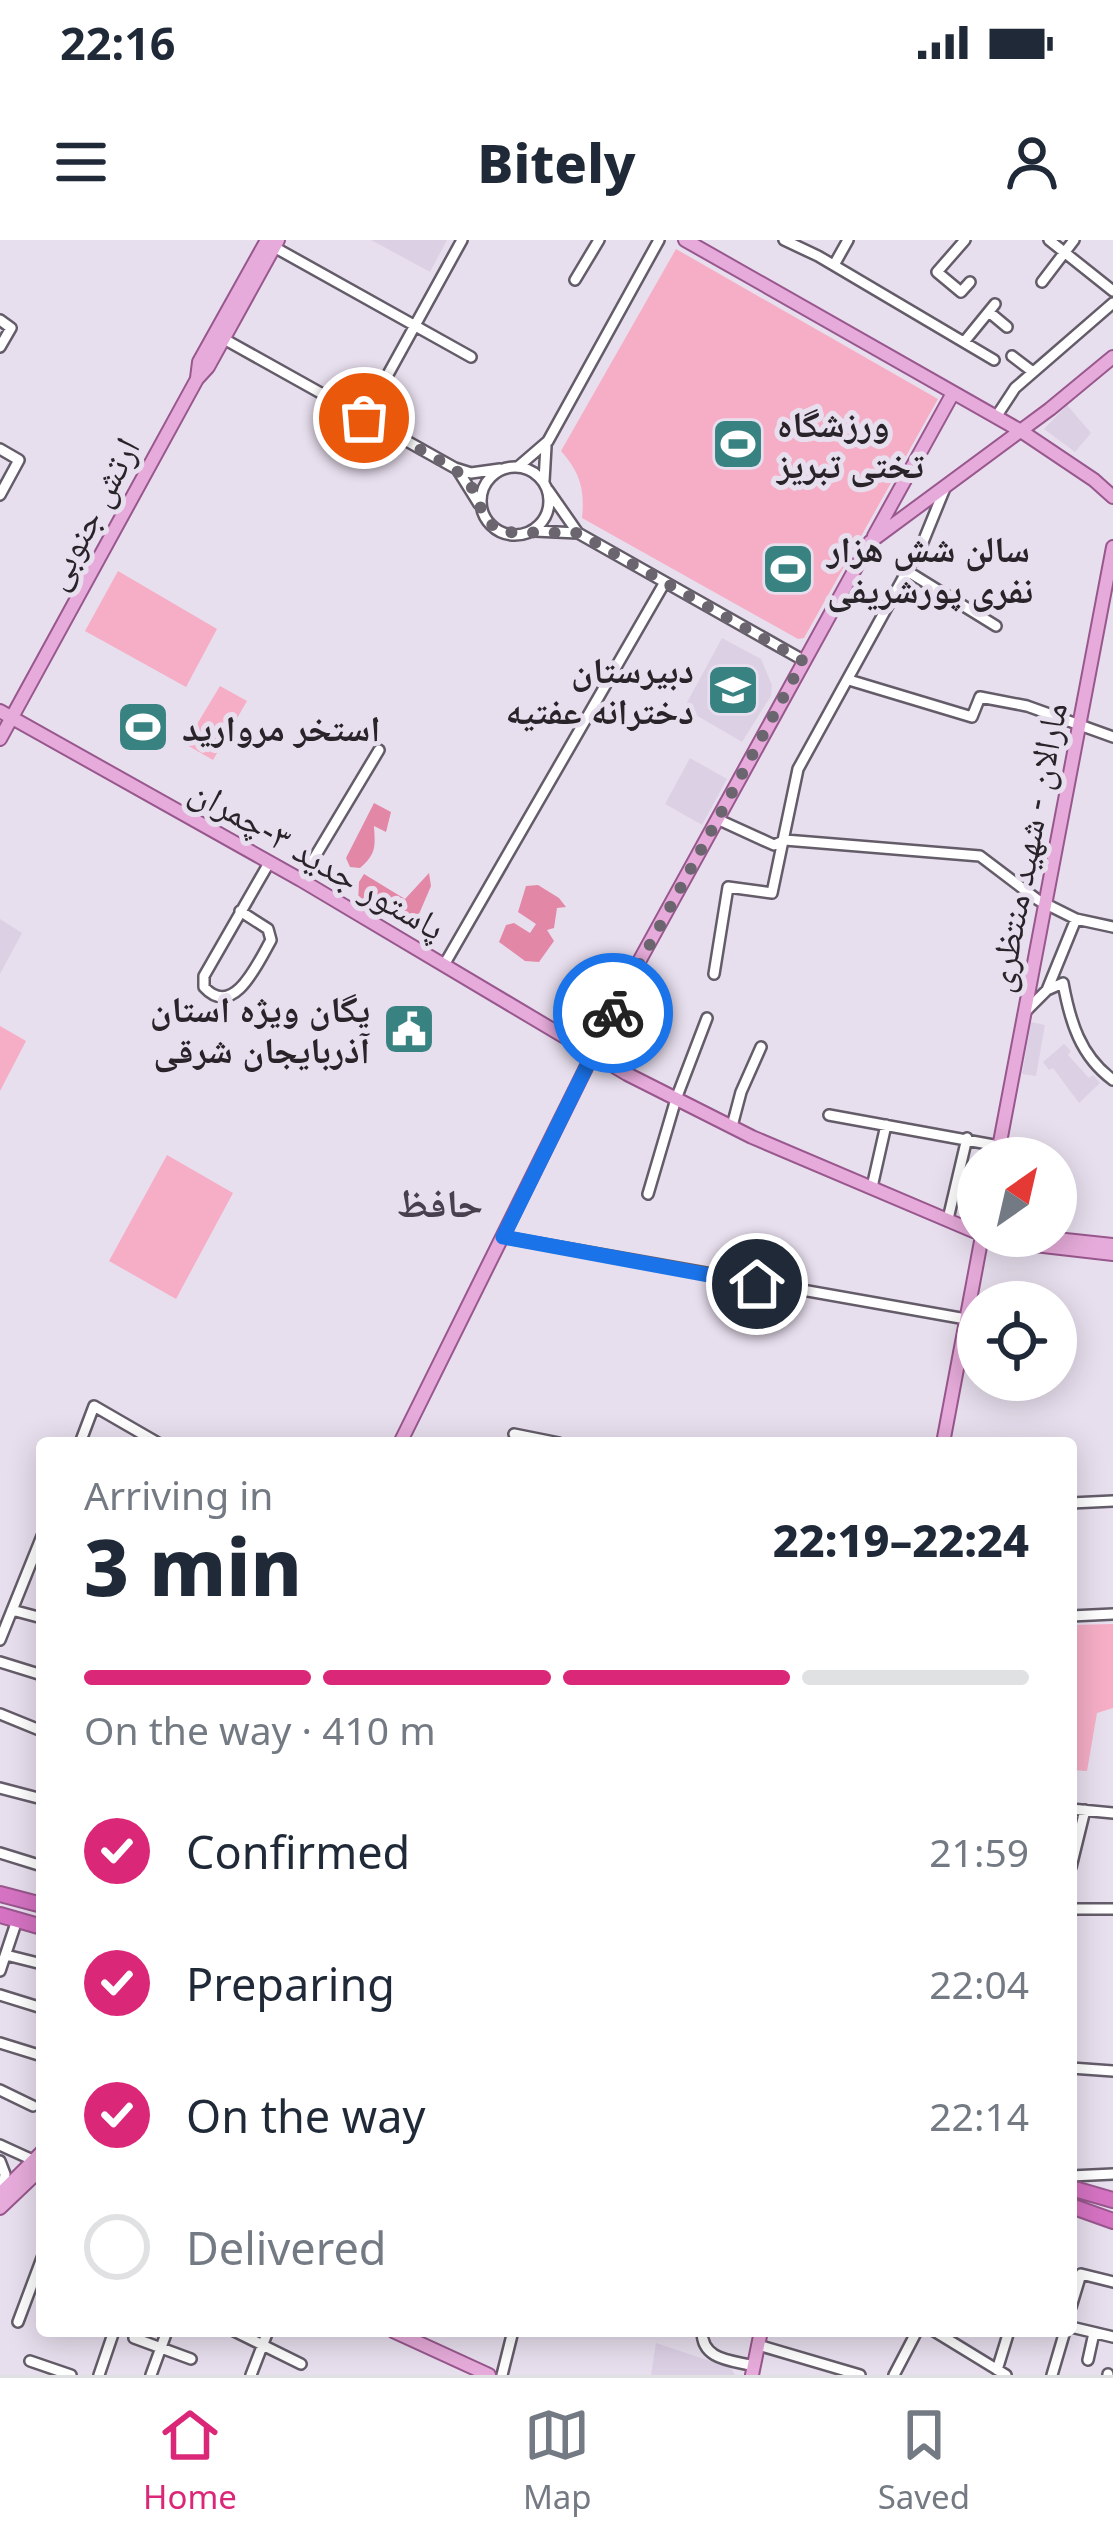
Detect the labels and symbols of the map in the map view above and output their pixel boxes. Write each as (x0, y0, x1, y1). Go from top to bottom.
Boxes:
pin (313, 367, 415, 469)
place label: ورزشگاه تختی تبریز (775, 399, 924, 489)
sports icon: ورزشگاه تختی تبریز (710, 416, 766, 472)
street label: ارتش جنوبی (29, 428, 151, 598)
place label: سالن شش هزار نفری پورشریفی (825, 524, 1033, 614)
sports icon: سالن شش هزار نفری پورشریفی (760, 541, 816, 597)
place label: دبیرستان دخترانه عفتیه (505, 645, 694, 735)
school or university icon: دبیرستان دخترانه عفتیه (705, 662, 761, 718)
street label: مارالان - شهید منتظری (974, 698, 1078, 996)
sports icon: استخر مروارید (115, 699, 171, 755)
place label: استخر مروارید (182, 703, 380, 752)
street label: پاستور جدید ۳-چمران (182, 765, 454, 951)
courier (553, 953, 673, 1073)
place label: یگان ویژه استان آذربایجان شرقی (150, 984, 370, 1074)
public building icon: یگان ویژه استان آذربایجان شرقی (381, 1001, 437, 1057)
north arrow (957, 1137, 1077, 1257)
district label: حافظ (397, 1175, 483, 1228)
pin (706, 1233, 808, 1335)

